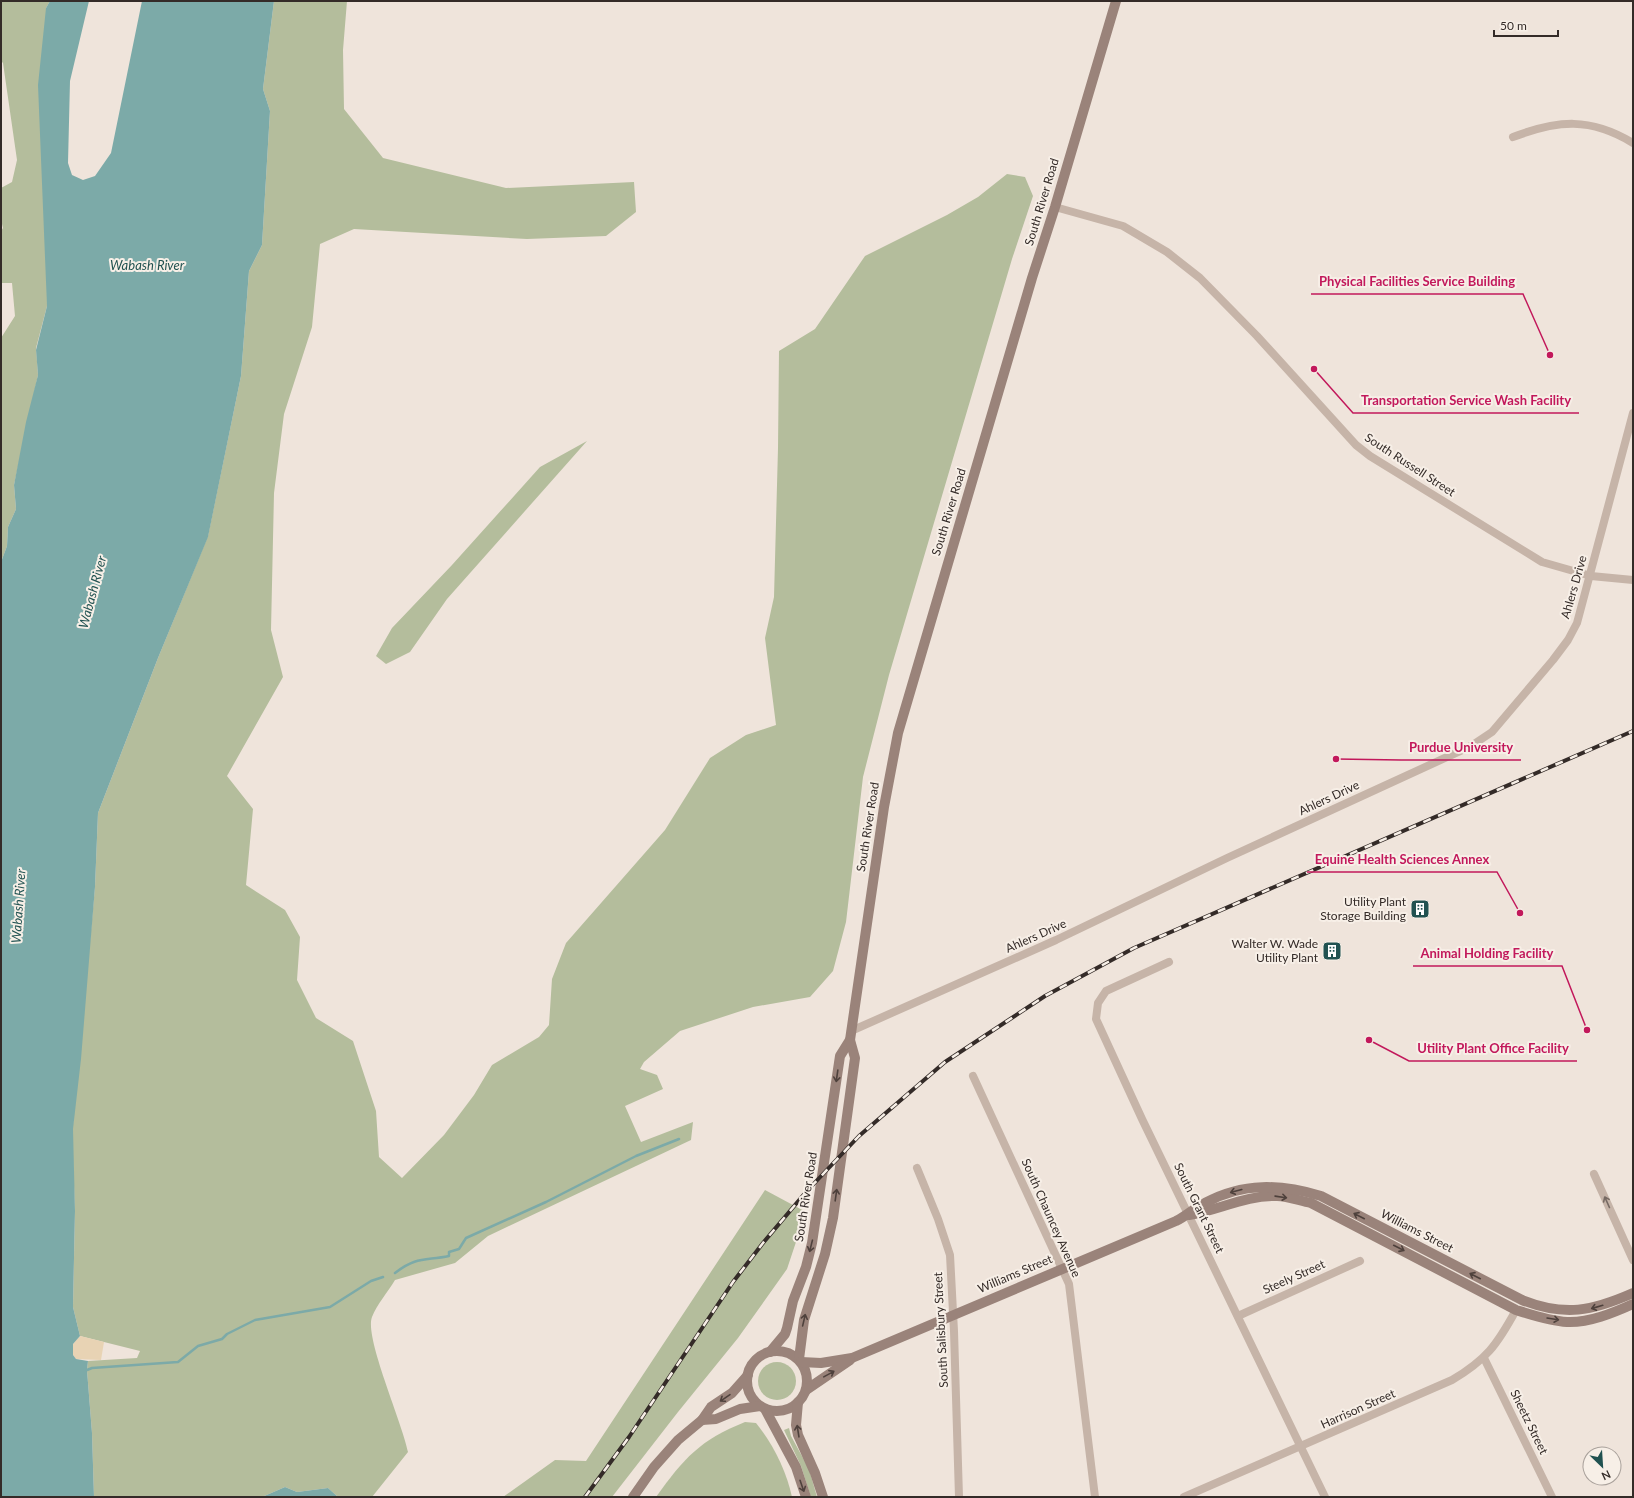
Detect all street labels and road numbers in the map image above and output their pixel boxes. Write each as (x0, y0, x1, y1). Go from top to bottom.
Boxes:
street label: South River Road (1021, 156, 1062, 247)
street label: South Russell Street (1362, 430, 1459, 500)
street label: South River Road (928, 466, 969, 557)
street label: Ahlers Drive (1557, 553, 1590, 620)
street label: Ahlers Drive (1296, 777, 1361, 818)
street label: South River Road (853, 781, 882, 873)
street label: Ahlers Drive (1003, 915, 1069, 956)
street label: South River Road (791, 1151, 820, 1243)
street label: South Chauncey Avenue (1019, 1156, 1084, 1279)
street label: South Grant Street (1171, 1160, 1228, 1256)
street label: Williams Street (1378, 1206, 1457, 1256)
street label: Williams Street (975, 1251, 1055, 1296)
street label: Steely Street (1260, 1256, 1328, 1297)
street label: South Salisbury Street (930, 1271, 951, 1388)
street label: Harrison Street (1318, 1385, 1398, 1432)
street label: Sheetz Street (1507, 1387, 1552, 1457)

